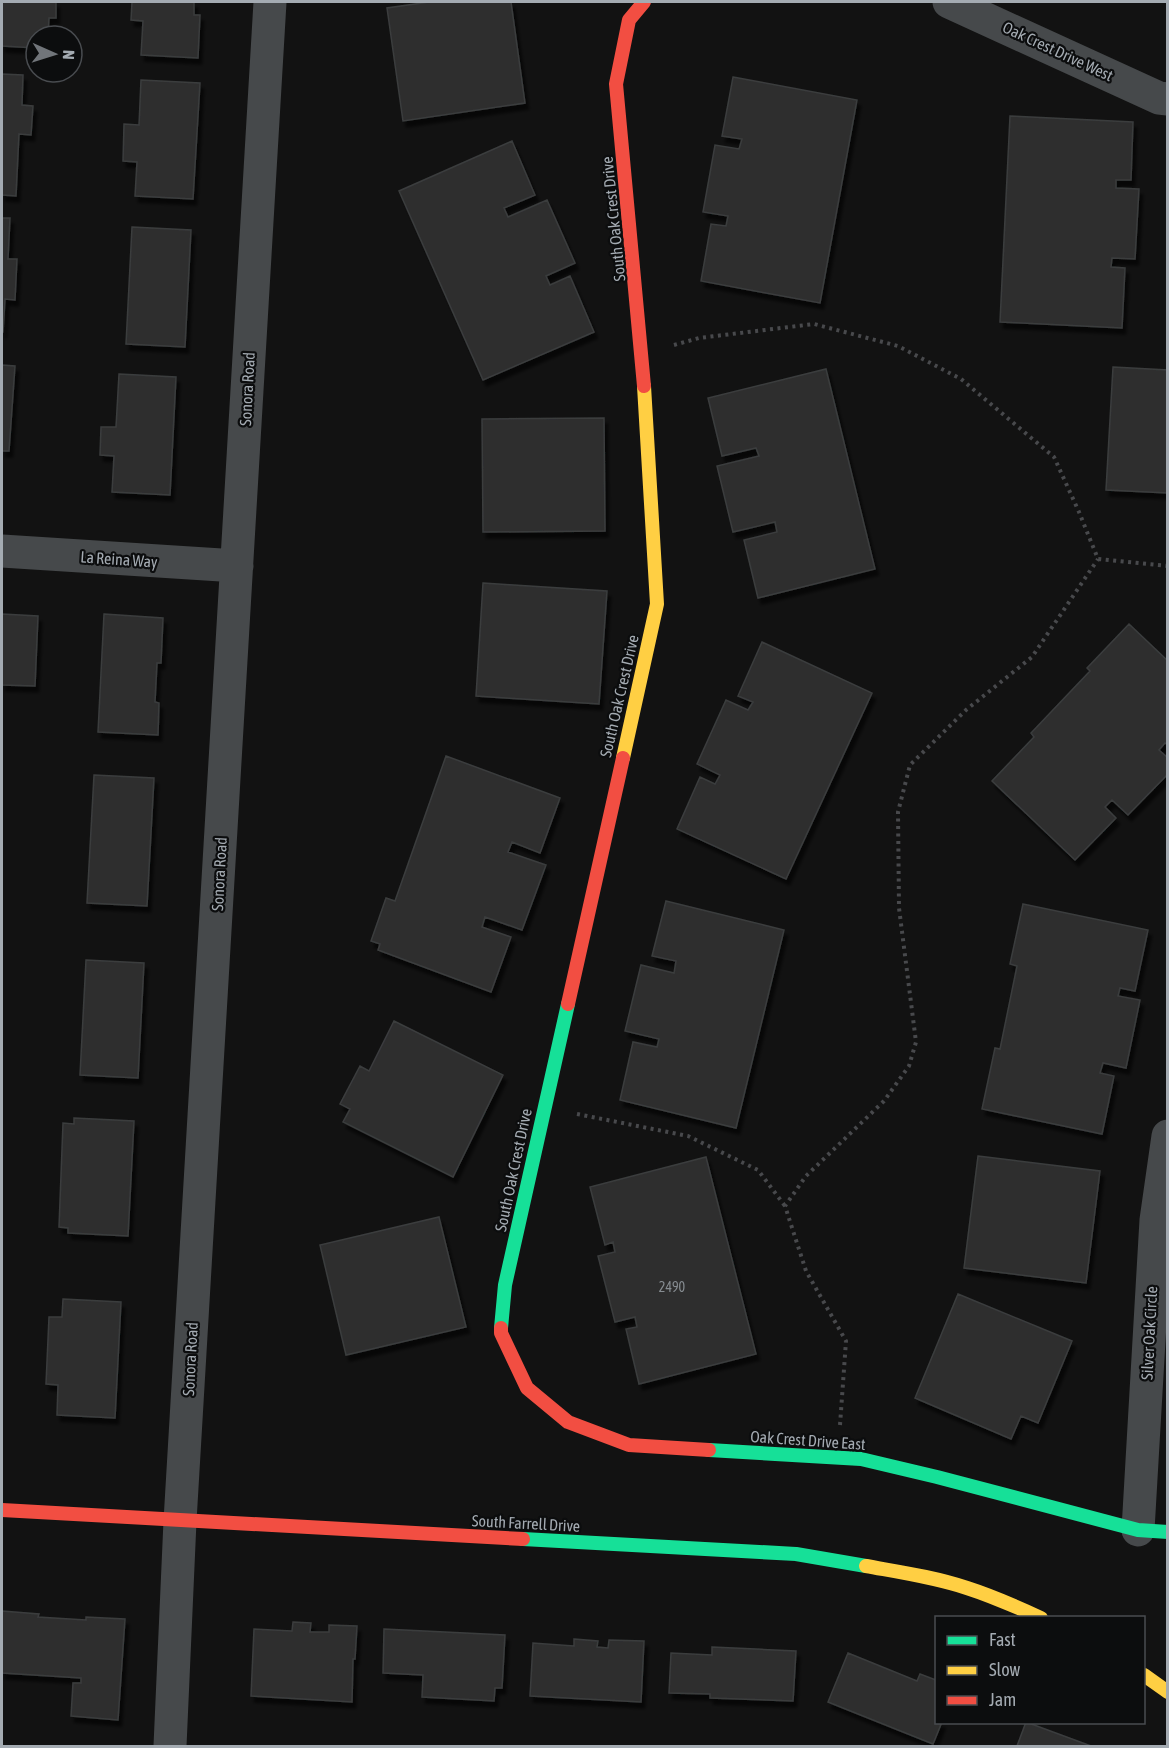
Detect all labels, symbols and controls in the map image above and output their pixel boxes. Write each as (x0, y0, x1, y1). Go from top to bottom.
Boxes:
street label: Oak Crest Drive West (1000, 18, 1116, 85)
north arrow (24, 24, 84, 84)
text: N (60, 50, 78, 60)
street label: South Oak Crest Drive (598, 156, 628, 282)
street label: Sonora Road (236, 352, 258, 426)
street label: La Reina Way (80, 547, 159, 572)
street label: South Oak Crest Drive (596, 633, 642, 759)
street label: Sonora Road (208, 837, 230, 911)
street label: South Oak Crest Drive (491, 1107, 535, 1233)
house number: 2490 (659, 1279, 686, 1295)
street label: Silver Oak Circle (1138, 1286, 1160, 1380)
street label: Sonora Road (179, 1322, 201, 1396)
street label: Oak Crest Drive East (750, 1427, 867, 1453)
street label: South Farrell Drive (471, 1511, 581, 1535)
legend (935, 1616, 1145, 1724)
text: Fast (989, 1629, 1016, 1650)
text: Slow (989, 1659, 1020, 1680)
text: Jam (989, 1689, 1016, 1710)

